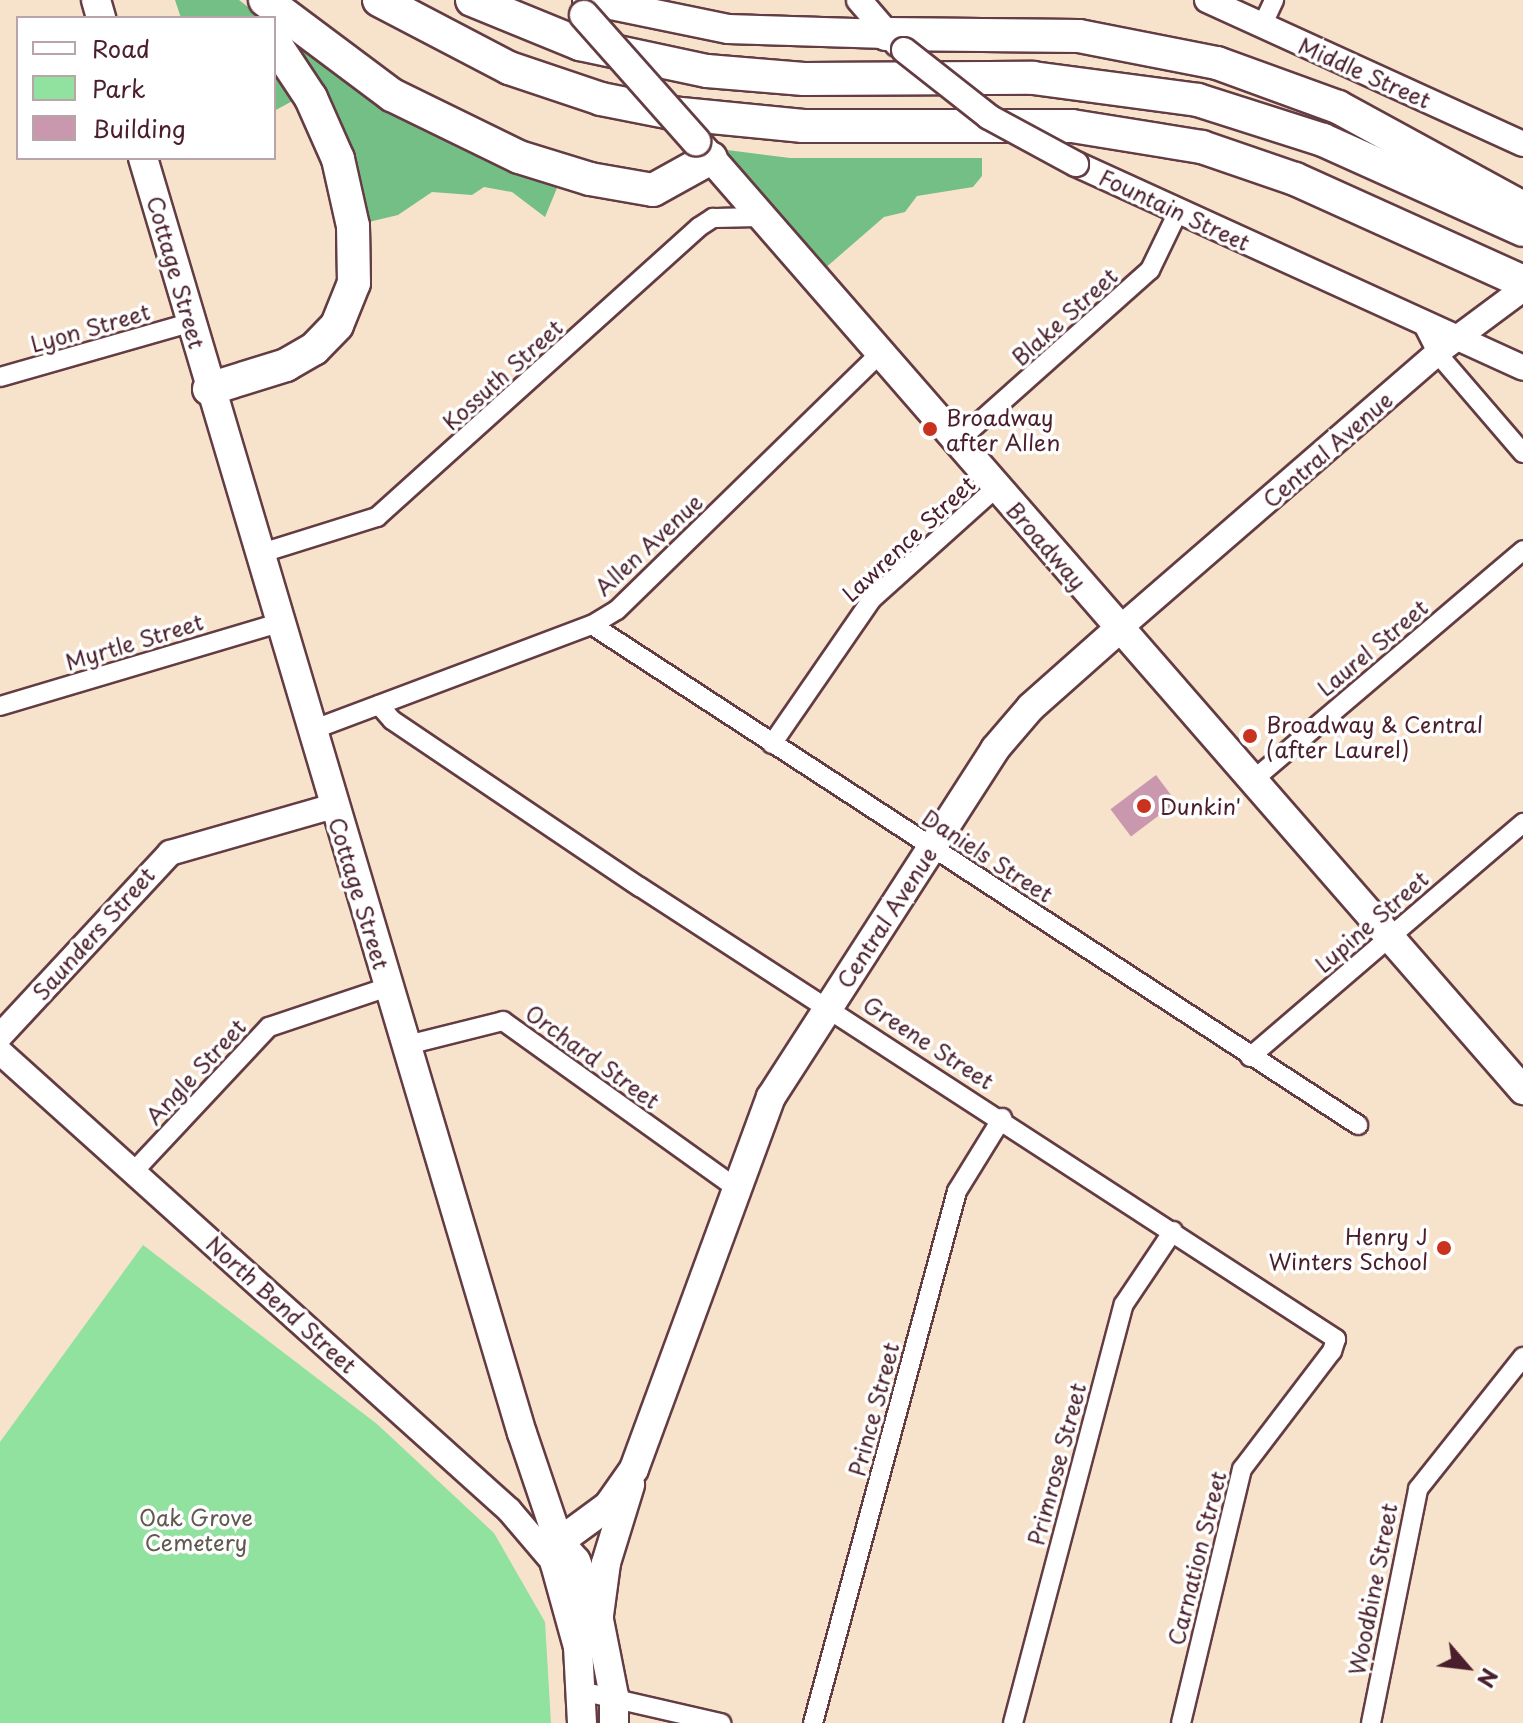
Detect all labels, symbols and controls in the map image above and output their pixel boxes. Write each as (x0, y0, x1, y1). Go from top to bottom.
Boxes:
legend (16, 16, 276, 160)
text: Road (92, 30, 150, 66)
street label: Middle Street (1294, 31, 1436, 113)
text: Park (92, 70, 146, 106)
text: Building (92, 110, 186, 146)
street label: Fountain Street (1095, 162, 1255, 256)
street label: Cottage Street (143, 193, 211, 351)
street label: Blake Street (1006, 262, 1122, 370)
street label: Lyon Street (28, 297, 152, 357)
street label: Kossuth Street (436, 313, 568, 435)
street label: Central Avenue (1257, 386, 1397, 512)
place label: Broadway after Allen (946, 403, 1062, 454)
marker: Broadway after Allen (921, 420, 939, 438)
street label: Lawrence Street (836, 469, 980, 607)
street label: Allen Avenue (589, 487, 707, 601)
street label: Broadway (1002, 496, 1092, 594)
street label: Laurel Street (1311, 593, 1433, 701)
street label: Myrtle Street (62, 607, 206, 675)
place label: Broadway & Central (after Laurel) (1266, 710, 1484, 762)
marker: Broadway & Central (after Laurel) (1241, 727, 1259, 745)
place label: Dunkin' (1160, 793, 1241, 819)
marker: Dunkin' (1135, 797, 1153, 815)
street label: Daniels Street (918, 803, 1058, 907)
street label: Cottage Street (324, 814, 396, 972)
street label: Central Avenue (831, 842, 941, 992)
street label: Saunders Street (26, 861, 160, 1005)
street label: Lupine Street (1309, 865, 1433, 977)
street label: Greene Street (859, 990, 999, 1094)
street label: Orchard Street (520, 998, 666, 1114)
street label: Angle Street (139, 1012, 251, 1130)
place label: Henry J Winters School (1269, 1222, 1428, 1274)
street label: North Bend Street (201, 1229, 363, 1379)
marker: Henry J Winters School (1435, 1239, 1453, 1257)
street label: Prince Street (842, 1339, 904, 1479)
street label: Primrose Street (1022, 1380, 1090, 1548)
street label: Carnation Street (1161, 1468, 1231, 1648)
street label: Woodbine Street (1342, 1500, 1402, 1678)
park label: Oak Grove Cemetery (138, 1503, 254, 1554)
north arrow (1427, 1627, 1507, 1707)
text: N (1470, 1663, 1507, 1694)

